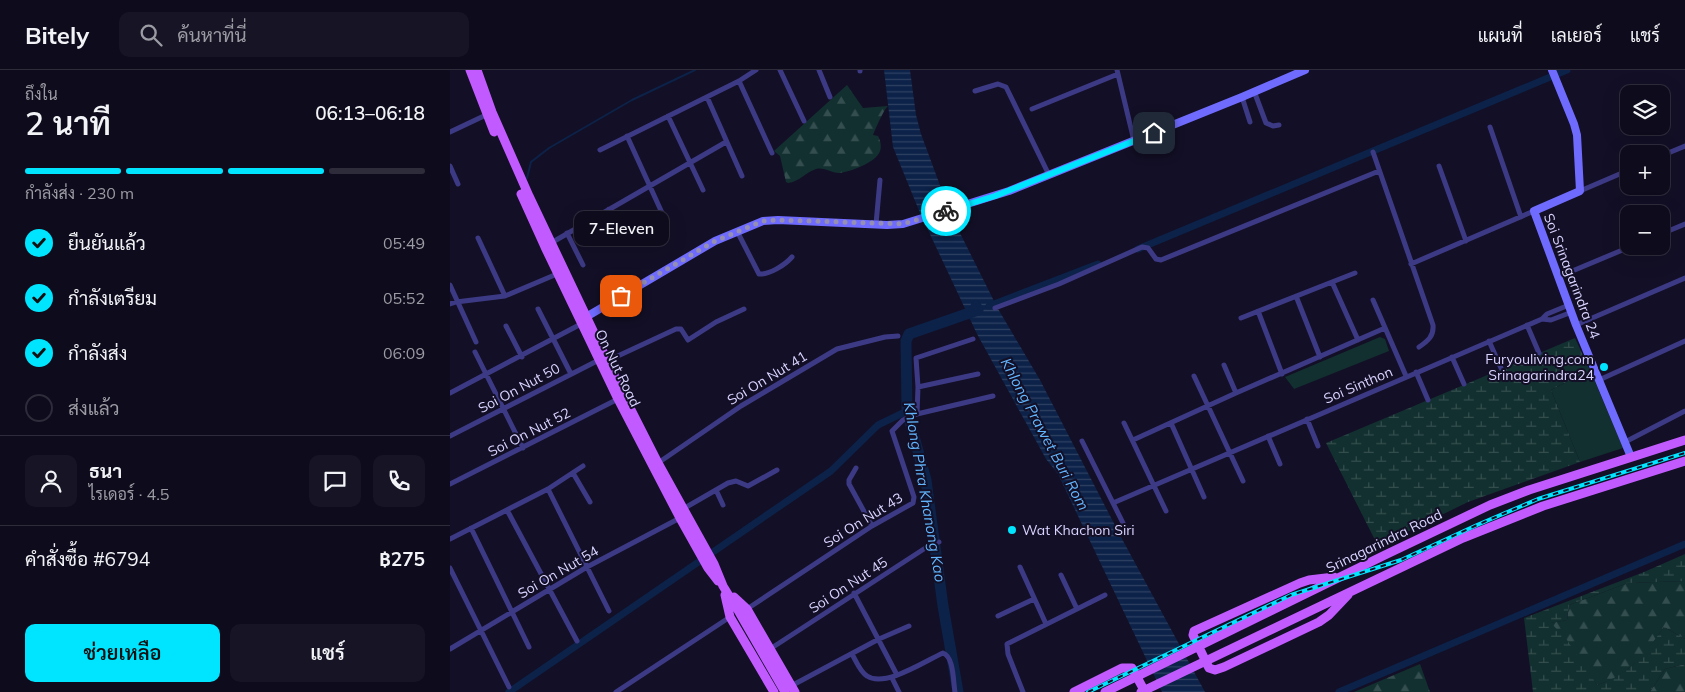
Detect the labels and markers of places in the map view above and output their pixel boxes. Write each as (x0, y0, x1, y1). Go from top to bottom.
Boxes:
pin (1133, 112, 1175, 154)
callout: 7-Eleven (574, 211, 668, 246)
pin (600, 275, 642, 317)
place label: Furyouliving.com Srinagarindra24 (1485, 350, 1595, 384)
marker: Furyouliving.com Srinagarindra24 (1598, 361, 1610, 373)
place label: Wat Khachon Siri (1022, 521, 1135, 539)
marker: Wat Khachon Siri (1006, 524, 1018, 536)

